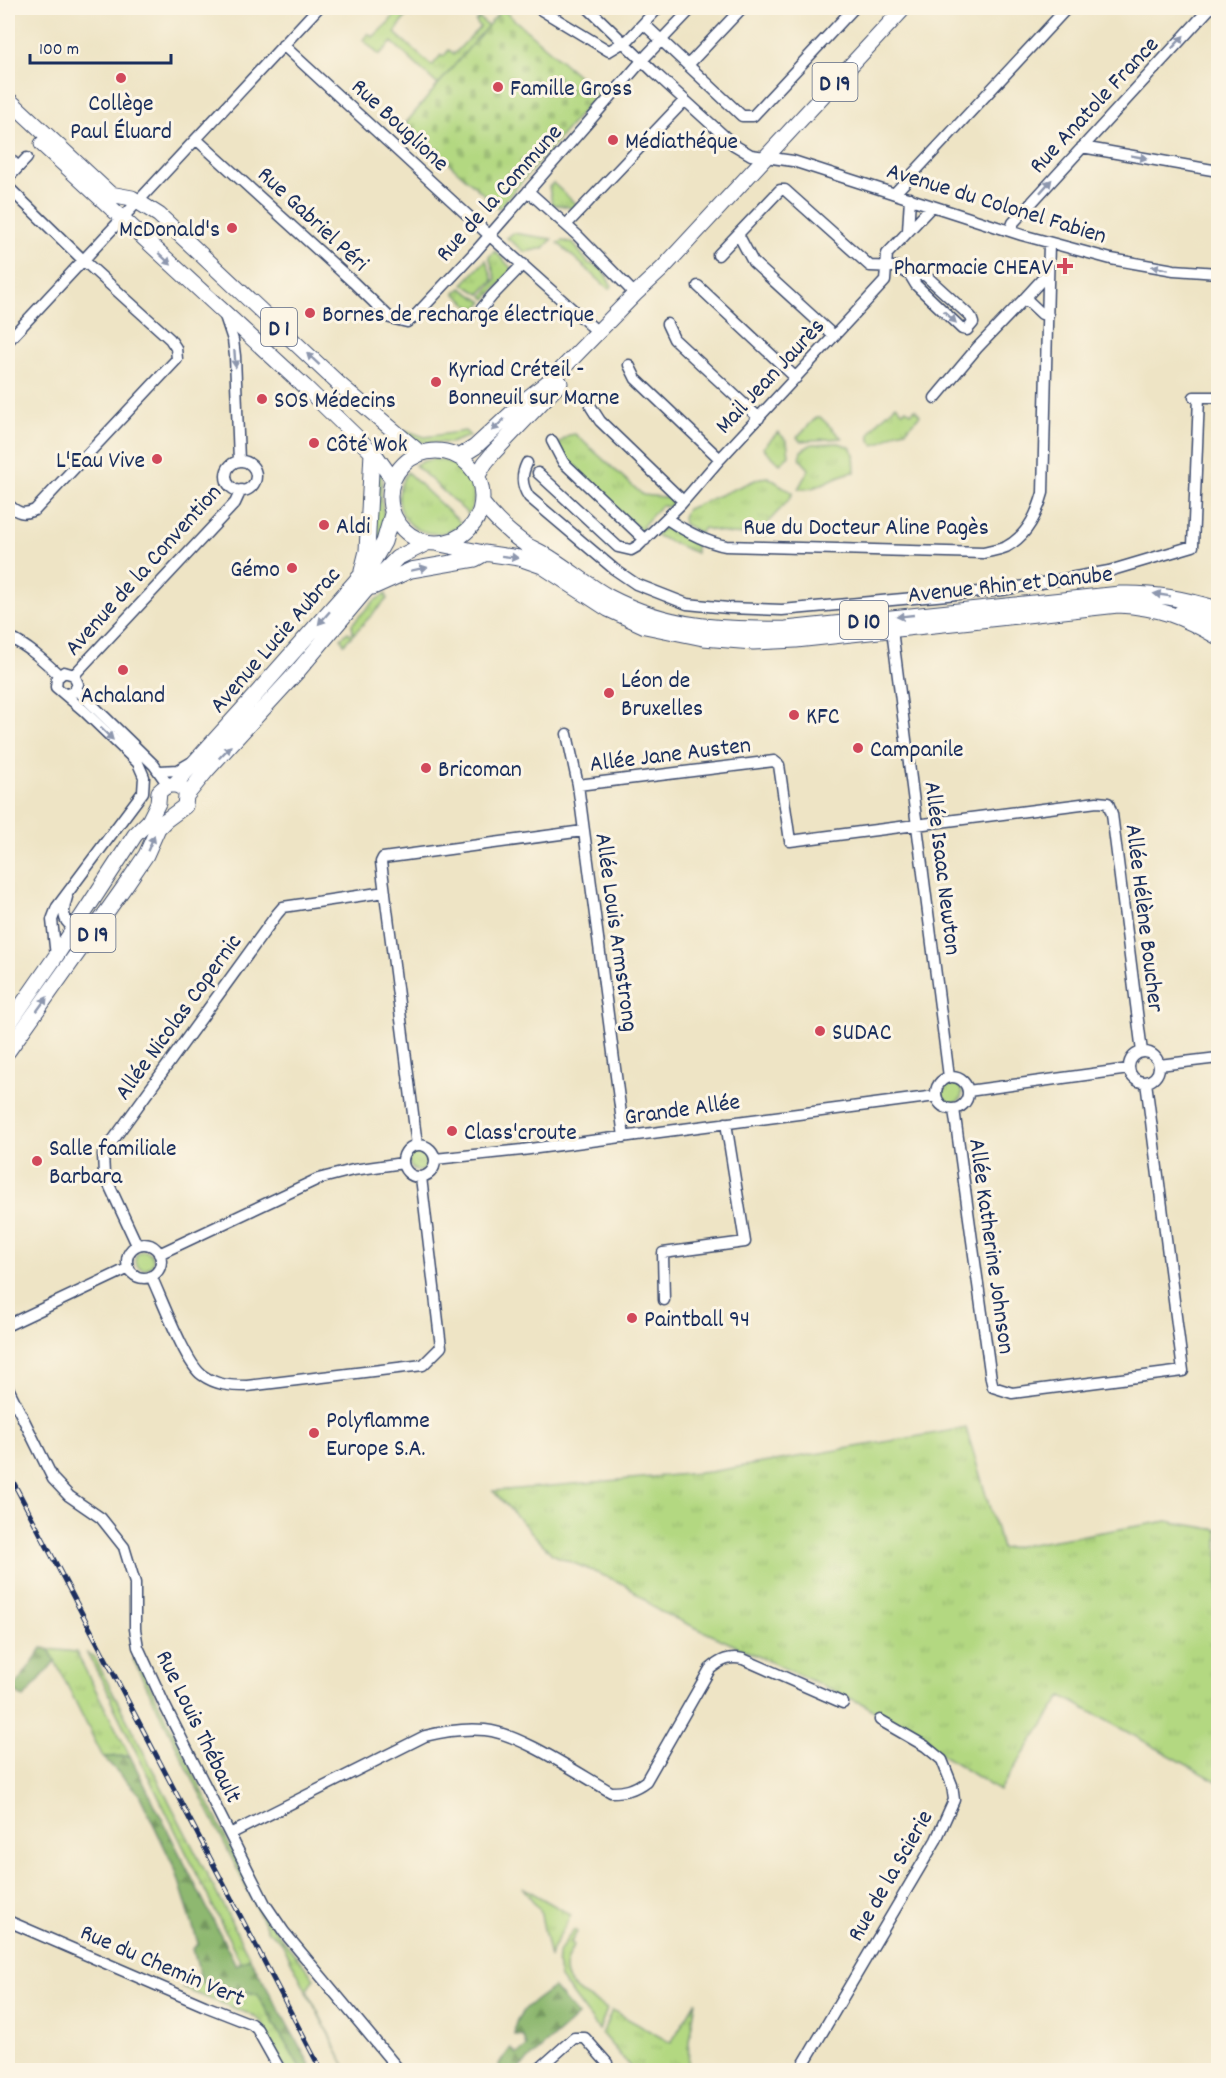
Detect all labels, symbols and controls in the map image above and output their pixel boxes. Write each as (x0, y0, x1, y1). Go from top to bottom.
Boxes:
scale bar (30, 27, 171, 65)
street label: Rue Anatole France (1022, 30, 1168, 182)
one-way arrow (1171, 35, 1185, 50)
text: 100 m (39, 38, 79, 63)
road number: D 19 (812, 63, 858, 101)
marker: Collège Paul Éluard (114, 71, 128, 85)
street label: Rue Bouglione (342, 72, 456, 181)
place label: Famille Gross (510, 73, 632, 107)
marker: Famille Gross (491, 80, 505, 94)
place label: Collège Paul Éluard (70, 88, 172, 150)
street label: Rue de la Commune (429, 117, 572, 271)
place label: Médiathéque (625, 126, 738, 160)
marker: Médiathéque (606, 133, 620, 147)
one-way arrow (1130, 153, 1149, 162)
street label: Avenue du Colonel Fabien (882, 155, 1110, 255)
street label: Rue Gabriel Péri (249, 160, 375, 281)
one-way arrow (1039, 179, 1052, 194)
place label: McDonald's (119, 214, 220, 248)
marker: McDonald's (225, 221, 239, 235)
one-way arrow (157, 252, 172, 265)
place label: Pharmacie CHEAV (893, 252, 1053, 286)
marker: Pharmacie CHEAV (1058, 259, 1072, 273)
one-way arrow (1151, 263, 1170, 272)
place label: Bornes de recharge électrique (322, 299, 594, 333)
marker: Bornes de recharge électrique (303, 306, 317, 320)
road number: D 1 (261, 308, 297, 346)
one-way arrow (943, 310, 957, 324)
street label: Mail Jean Jaurès (708, 311, 834, 443)
one-way arrow (230, 349, 239, 368)
one-way arrow (306, 353, 321, 366)
place label: Kyriad Créteil - Bonneuil sur Marne (448, 354, 619, 416)
marker: Kyriad Créteil - Bonneuil sur Marne (429, 375, 443, 389)
place label: SOS Médecins (274, 385, 396, 419)
marker: SOS Médecins (255, 392, 269, 406)
one-way arrow (491, 418, 506, 432)
place label: Côté Wok (326, 429, 408, 463)
marker: Côté Wok (307, 436, 321, 450)
place label: L'Eau Vive (56, 445, 145, 479)
marker: L'Eau Vive (150, 452, 164, 466)
street label: Avenue de la Convention (58, 477, 231, 665)
place label: Aldi (336, 511, 370, 545)
street label: Rue du Docteur Aline Pagès (743, 512, 989, 546)
marker: Aldi (317, 518, 331, 532)
one-way arrow (500, 552, 519, 562)
place label: Gémo (230, 554, 280, 588)
street label: Avenue Rhin et Danube (906, 558, 1114, 614)
street label: Avenue Lucie Aubrac (203, 560, 350, 722)
marker: Gémo (285, 561, 299, 575)
one-way arrow (410, 563, 428, 573)
one-way arrow (1152, 591, 1171, 600)
road number: D 10 (840, 601, 888, 639)
one-way arrow (317, 610, 330, 626)
one-way arrow (896, 611, 915, 621)
marker: Achaland (116, 663, 130, 677)
place label: Léon de Bruxelles (621, 665, 703, 727)
place label: Achaland (81, 680, 165, 714)
marker: Léon de Bruxelles (602, 686, 616, 700)
place label: KFC (806, 701, 840, 735)
marker: KFC (787, 708, 801, 722)
one-way arrow (100, 727, 114, 741)
street label: Allée Jane Austen (588, 729, 753, 783)
place label: Campanile (870, 734, 964, 768)
marker: Campanile (851, 741, 865, 755)
one-way arrow (218, 745, 232, 760)
place label: Bricoman (438, 754, 522, 788)
marker: Bricoman (419, 761, 433, 775)
street label: Allée Isaac Newton (914, 780, 969, 957)
street label: Allée Hélène Boucher (1115, 822, 1171, 1014)
street label: Allée Louis Armstrong (584, 831, 646, 1034)
one-way arrow (147, 834, 156, 851)
road number: D 19 (70, 914, 116, 952)
street label: Allée Nicolas Copernic (107, 928, 251, 1108)
one-way arrow (36, 996, 48, 1012)
place label: SUDAC (832, 1017, 892, 1051)
marker: SUDAC (813, 1024, 827, 1038)
street label: Grande Allée (623, 1086, 742, 1136)
place label: Class'croute (464, 1117, 577, 1151)
marker: Class'croute (445, 1124, 459, 1138)
place label: Salle familiale Barbara (49, 1133, 177, 1195)
street label: Allée Katherine Johnson (958, 1136, 1022, 1356)
marker: Salle familiale Barbara (30, 1154, 44, 1168)
place label: Paintball 94 (644, 1304, 750, 1338)
marker: Paintball 94 (625, 1311, 639, 1325)
place label: Polyflamme Europe S.A. (326, 1405, 430, 1467)
marker: Polyflamme Europe S.A. (307, 1426, 321, 1440)
street label: Rue Louis Thébault (146, 1645, 249, 1810)
street label: Rue de la Scierie (840, 1804, 943, 1949)
street label: Rue du Chemin Vert (74, 1917, 250, 2017)

